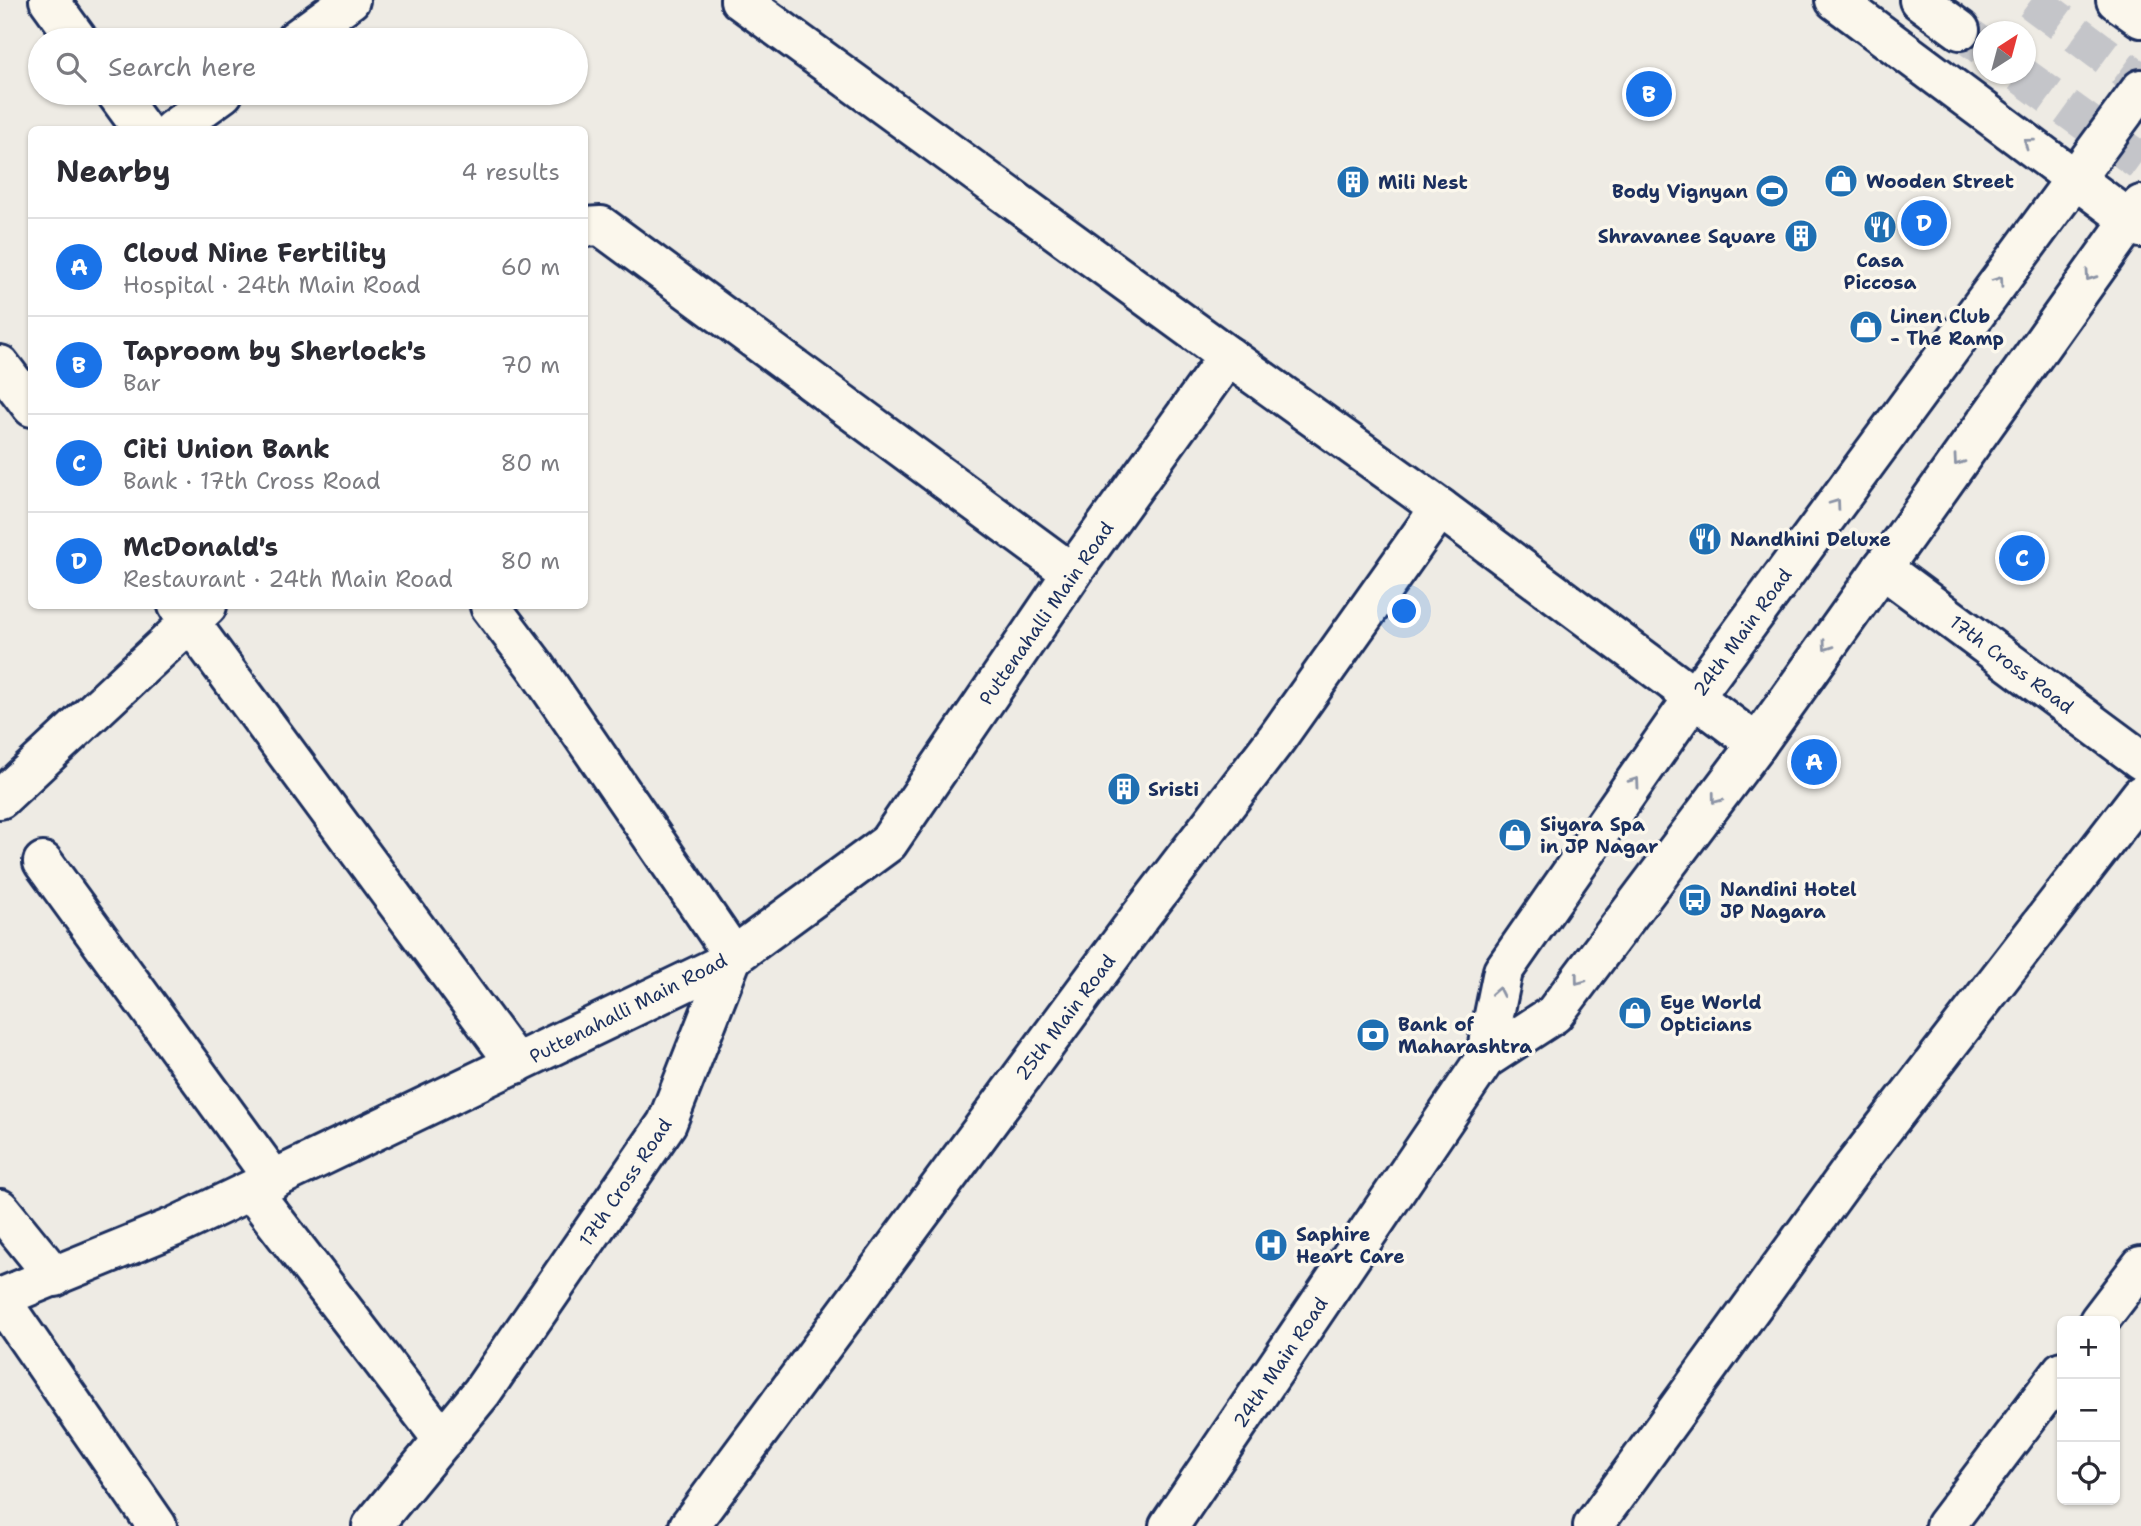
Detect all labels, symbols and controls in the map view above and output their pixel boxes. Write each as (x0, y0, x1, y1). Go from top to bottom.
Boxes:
north arrow (1973, 21, 2036, 84)
search box (28, 28, 588, 105)
icon: search (52, 48, 90, 86)
text: Search here (108, 49, 257, 84)
pin: B (1626, 68, 1672, 120)
one-way arrow (2023, 139, 2036, 151)
text: Nearby (56, 151, 171, 192)
text: 4 results (461, 157, 560, 187)
shop icon: Wooden Street (1822, 162, 1860, 200)
building icon: Mili Nest (1334, 163, 1372, 201)
place label: Wooden Street (1866, 169, 2014, 194)
place label: Mili Nest (1378, 170, 1468, 195)
sports icon: Body Vignyan (1753, 172, 1791, 210)
place label: Body Vignyan (1612, 179, 1748, 204)
pin: D (1901, 197, 1947, 249)
restaurant icon: Casa Piccosa (1861, 208, 1899, 246)
building icon: Shravanee Square (1782, 217, 1820, 255)
place label: Shravanee Square (1598, 224, 1776, 249)
text: Cloud Nine Fertility (123, 235, 387, 270)
place label: Casa Piccosa (1844, 248, 1916, 295)
text: A (70, 252, 88, 282)
text: 60 m (501, 252, 560, 282)
one-way arrow (2086, 268, 2098, 281)
text: Hospital · 24th Main Road (123, 270, 421, 300)
one-way arrow (1991, 276, 2004, 289)
place label: Linen Club - The Ramp (1890, 304, 2004, 351)
shop icon: Linen Club - The Ramp (1847, 308, 1885, 346)
text: Taproom by Sherlock's (123, 333, 426, 368)
text: B (72, 350, 86, 380)
text: 70 m (501, 350, 560, 380)
text: Bar (123, 368, 161, 398)
text: Citi Union Bank (123, 431, 330, 466)
text: C (72, 448, 86, 478)
text: 80 m (501, 448, 560, 478)
one-way arrow (1954, 453, 1966, 466)
text: Bank · 17th Cross Road (123, 466, 381, 496)
one-way arrow (1828, 499, 1840, 512)
street label: Puttenahalli Main Road (973, 517, 1119, 710)
restaurant icon: Nandhini Deluxe (1686, 520, 1724, 558)
place label: Nandhini Deluxe (1730, 527, 1891, 552)
text: McDonald's (123, 529, 278, 564)
pin: C (1999, 532, 2045, 584)
text: D (71, 546, 87, 576)
text: 80 m (501, 546, 560, 576)
street label: 24th Main Road (1687, 563, 1797, 701)
text: Restaurant · 24th Main Road (123, 564, 453, 594)
your location (1387, 594, 1421, 628)
street label: 17th Cross Road (1945, 610, 2079, 719)
one-way arrow (1822, 638, 1835, 651)
pin: A (1791, 736, 1837, 788)
building icon: Sristi (1105, 770, 1143, 808)
place label: Sristi (1148, 777, 1199, 802)
one-way arrow (1627, 777, 1639, 790)
one-way arrow (1712, 791, 1724, 804)
place label: Siyara Spa in JP Nagar (1540, 812, 1658, 859)
shop icon: Siyara Spa in JP Nagar (1496, 816, 1534, 854)
place label: Nandini Hotel JP Nagara (1720, 877, 1857, 924)
bus stop icon: Nandini Hotel JP Nagara (1676, 881, 1714, 919)
street label: Puttenahalli Main Road (525, 948, 731, 1069)
street label: 25th Main Road (1010, 949, 1121, 1085)
one-way arrow (1575, 973, 1588, 985)
one-way arrow (1490, 986, 1505, 998)
place label: Eye World Opticians (1660, 990, 1762, 1037)
shop icon: Eye World Opticians (1616, 994, 1654, 1032)
place label: Bank of Maharashtra (1398, 1012, 1532, 1059)
bank icon: Bank of Maharashtra (1354, 1016, 1392, 1054)
street label: 17th Cross Road (573, 1113, 677, 1251)
place label: Saphire Heart Care (1296, 1222, 1405, 1269)
hospital icon: Saphire Heart Care (1252, 1226, 1290, 1264)
street label: 24th Main Road (1227, 1292, 1333, 1432)
map controls (2057, 1316, 2120, 1505)
button: + (2057, 1316, 2120, 1379)
button: − (2057, 1379, 2120, 1442)
button: locate (2057, 1442, 2120, 1505)

